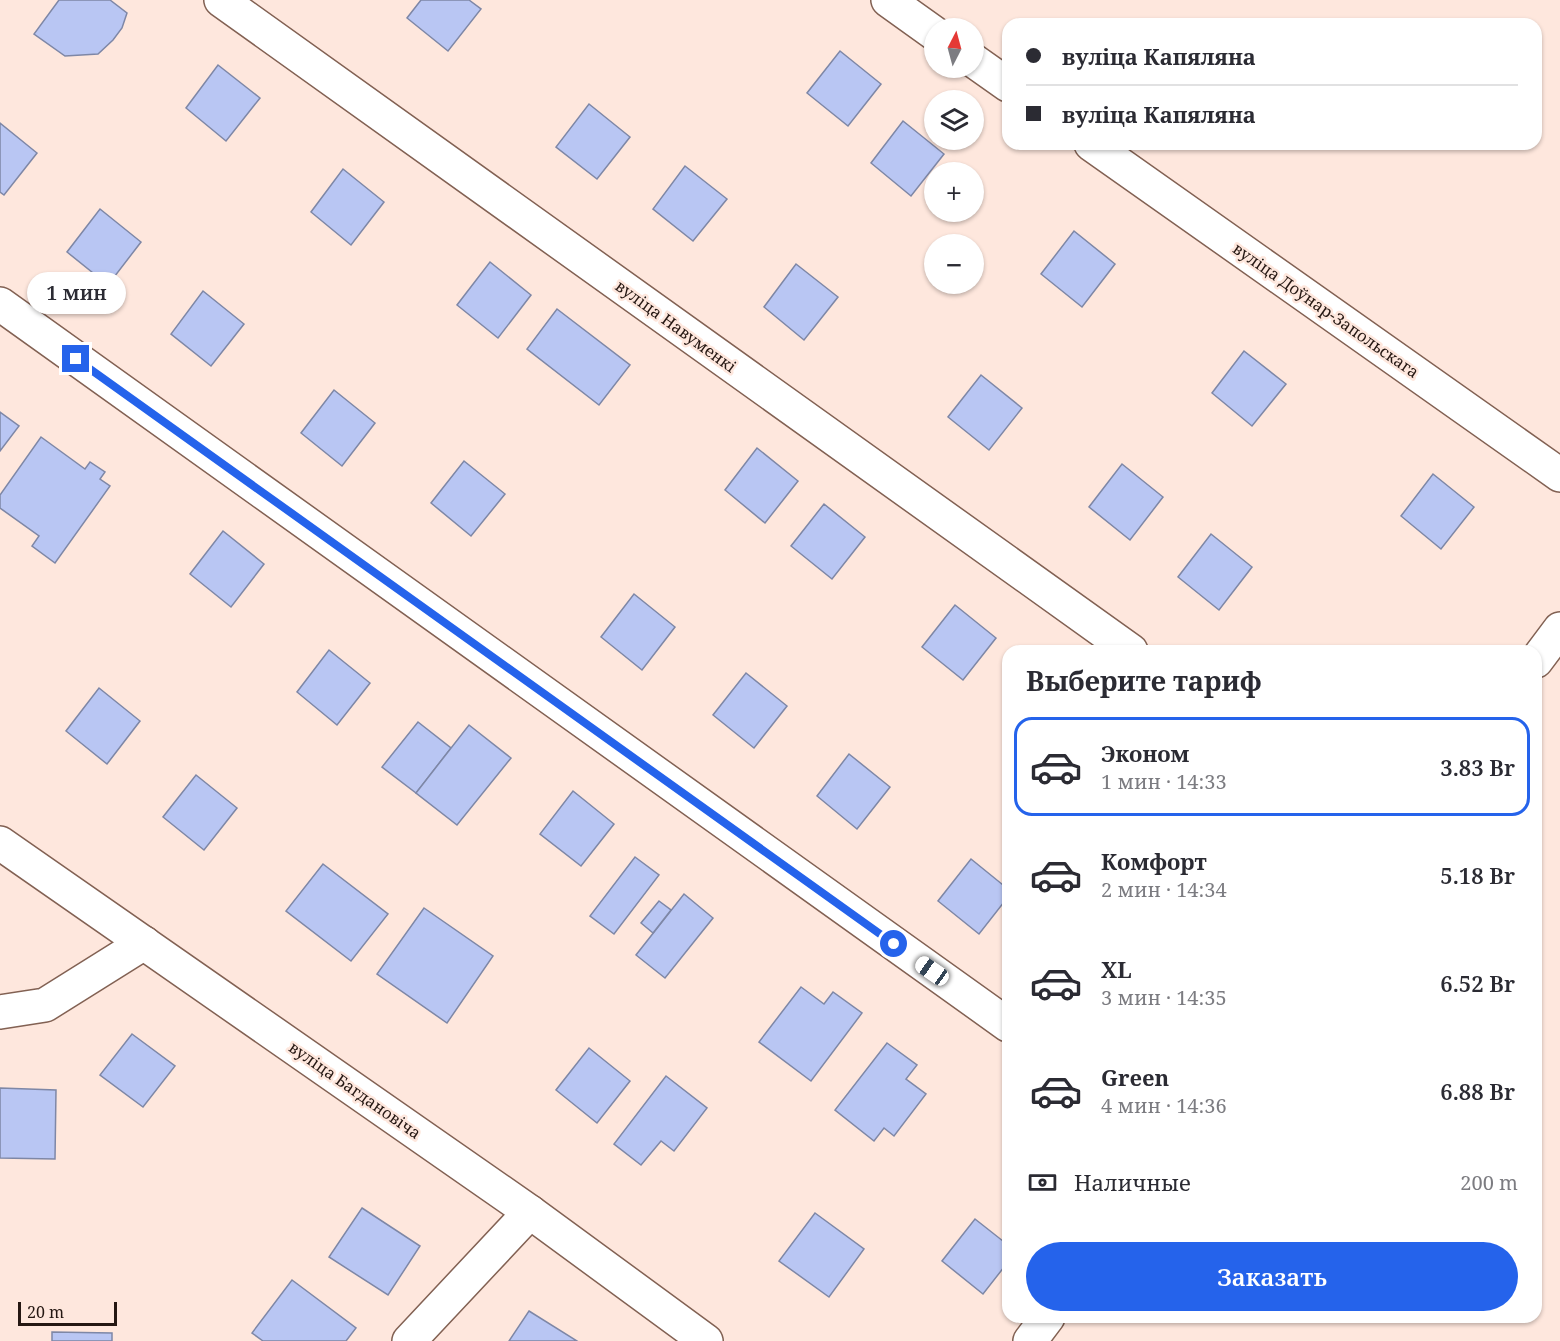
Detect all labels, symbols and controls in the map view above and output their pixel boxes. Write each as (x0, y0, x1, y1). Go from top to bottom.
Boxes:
north arrow (924, 18, 984, 78)
map controls (924, 18, 984, 294)
text: вуліца Капяляна (1062, 41, 1256, 71)
button: layers (924, 90, 984, 150)
text: вуліца Капяляна (1062, 99, 1256, 129)
button: + (924, 162, 984, 222)
button: − (924, 234, 984, 294)
street label: вуліца Доўнар-Запольскага (1229, 237, 1423, 383)
callout: 1 мин (26, 272, 125, 314)
street label: вуліца Навуменкі (611, 275, 741, 378)
text: 1 мин (46, 279, 107, 306)
route end (62, 345, 89, 372)
text: Выберите тариф (1026, 662, 1262, 699)
text: Эконом (1101, 738, 1189, 768)
icon: car (1029, 740, 1083, 794)
text: 3.83 Br (1440, 752, 1515, 782)
text: 1 мин · 14:33 (1101, 768, 1227, 795)
text: Комфорт (1101, 846, 1207, 876)
icon: car (1029, 848, 1083, 902)
text: 5.18 Br (1440, 860, 1515, 890)
text: 2 мин · 14:34 (1101, 876, 1227, 903)
route start (880, 930, 907, 957)
car (912, 953, 952, 989)
text: XL (1101, 954, 1132, 984)
icon: car (1029, 956, 1083, 1010)
text: 6.52 Br (1440, 968, 1515, 998)
text: 3 мин · 14:35 (1101, 984, 1227, 1011)
street label: вуліца Багдановіча (285, 1036, 425, 1144)
text: Green (1101, 1062, 1169, 1092)
icon: car (1029, 1064, 1083, 1118)
text: 6.88 Br (1440, 1076, 1515, 1106)
text: 4 мин · 14:36 (1101, 1092, 1227, 1119)
icon: cash (1026, 1166, 1059, 1199)
text: Наличные (1074, 1167, 1191, 1197)
text: 200 m (1460, 1169, 1518, 1196)
button: Заказать (1026, 1242, 1518, 1311)
scale bar (18, 1299, 117, 1326)
text: 20 m (27, 1301, 64, 1323)

